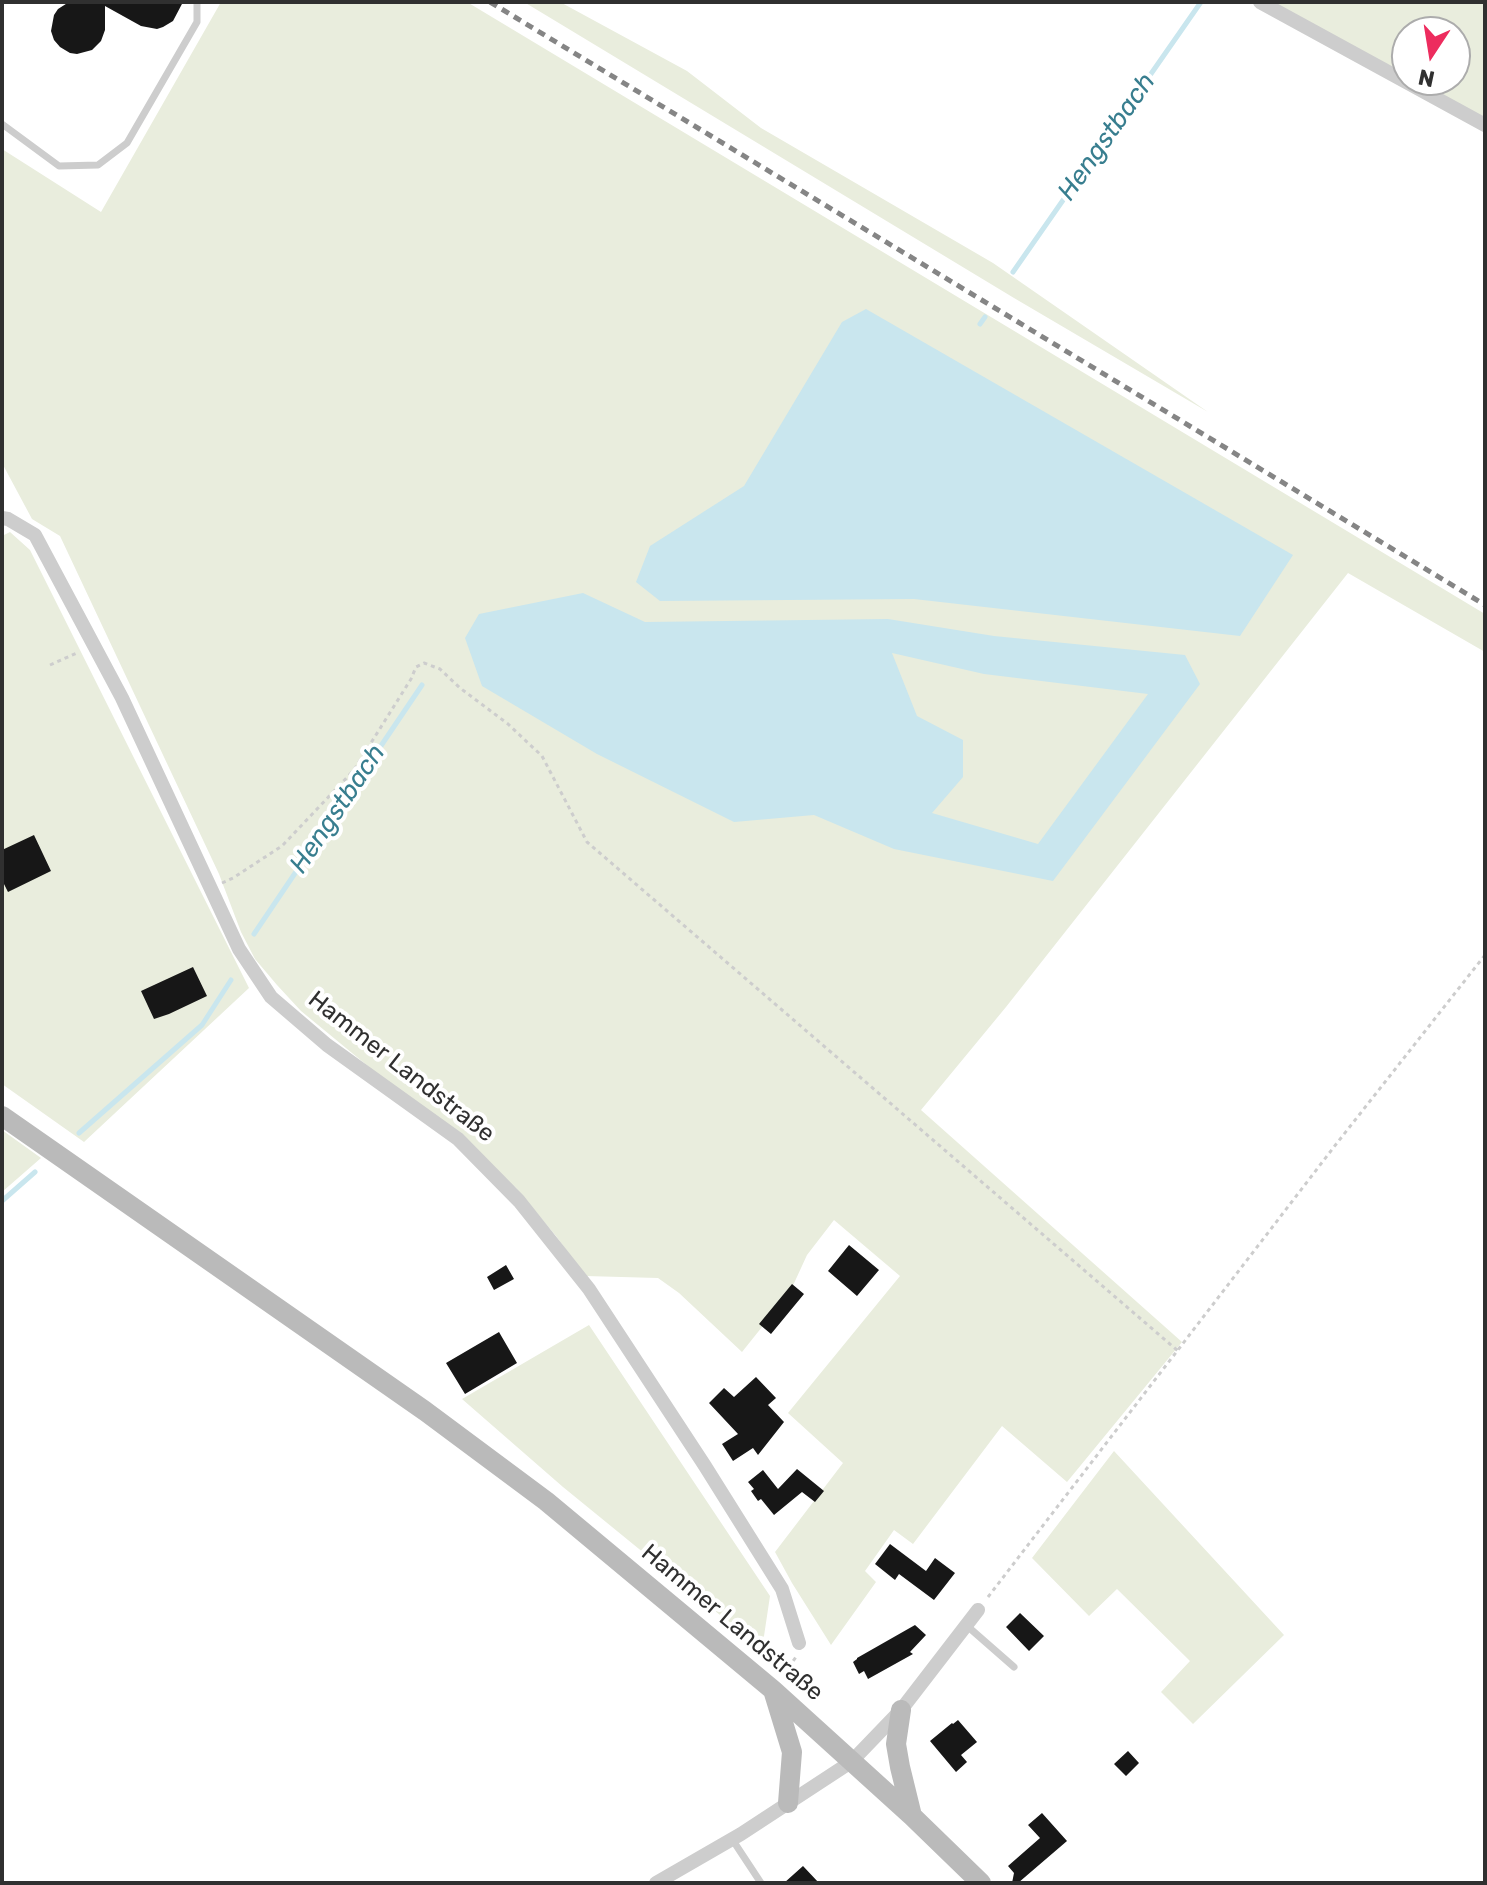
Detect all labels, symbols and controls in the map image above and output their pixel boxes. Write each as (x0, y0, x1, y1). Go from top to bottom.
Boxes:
north arrow (1391, 16, 1471, 96)
text: N (1416, 63, 1437, 93)
water label: Hengstbach (1052, 67, 1162, 207)
water label: Hengstbach (284, 739, 392, 879)
street label: Hammer Landstraße (302, 985, 500, 1149)
street label: Hammer Landstraße (635, 1539, 829, 1707)

